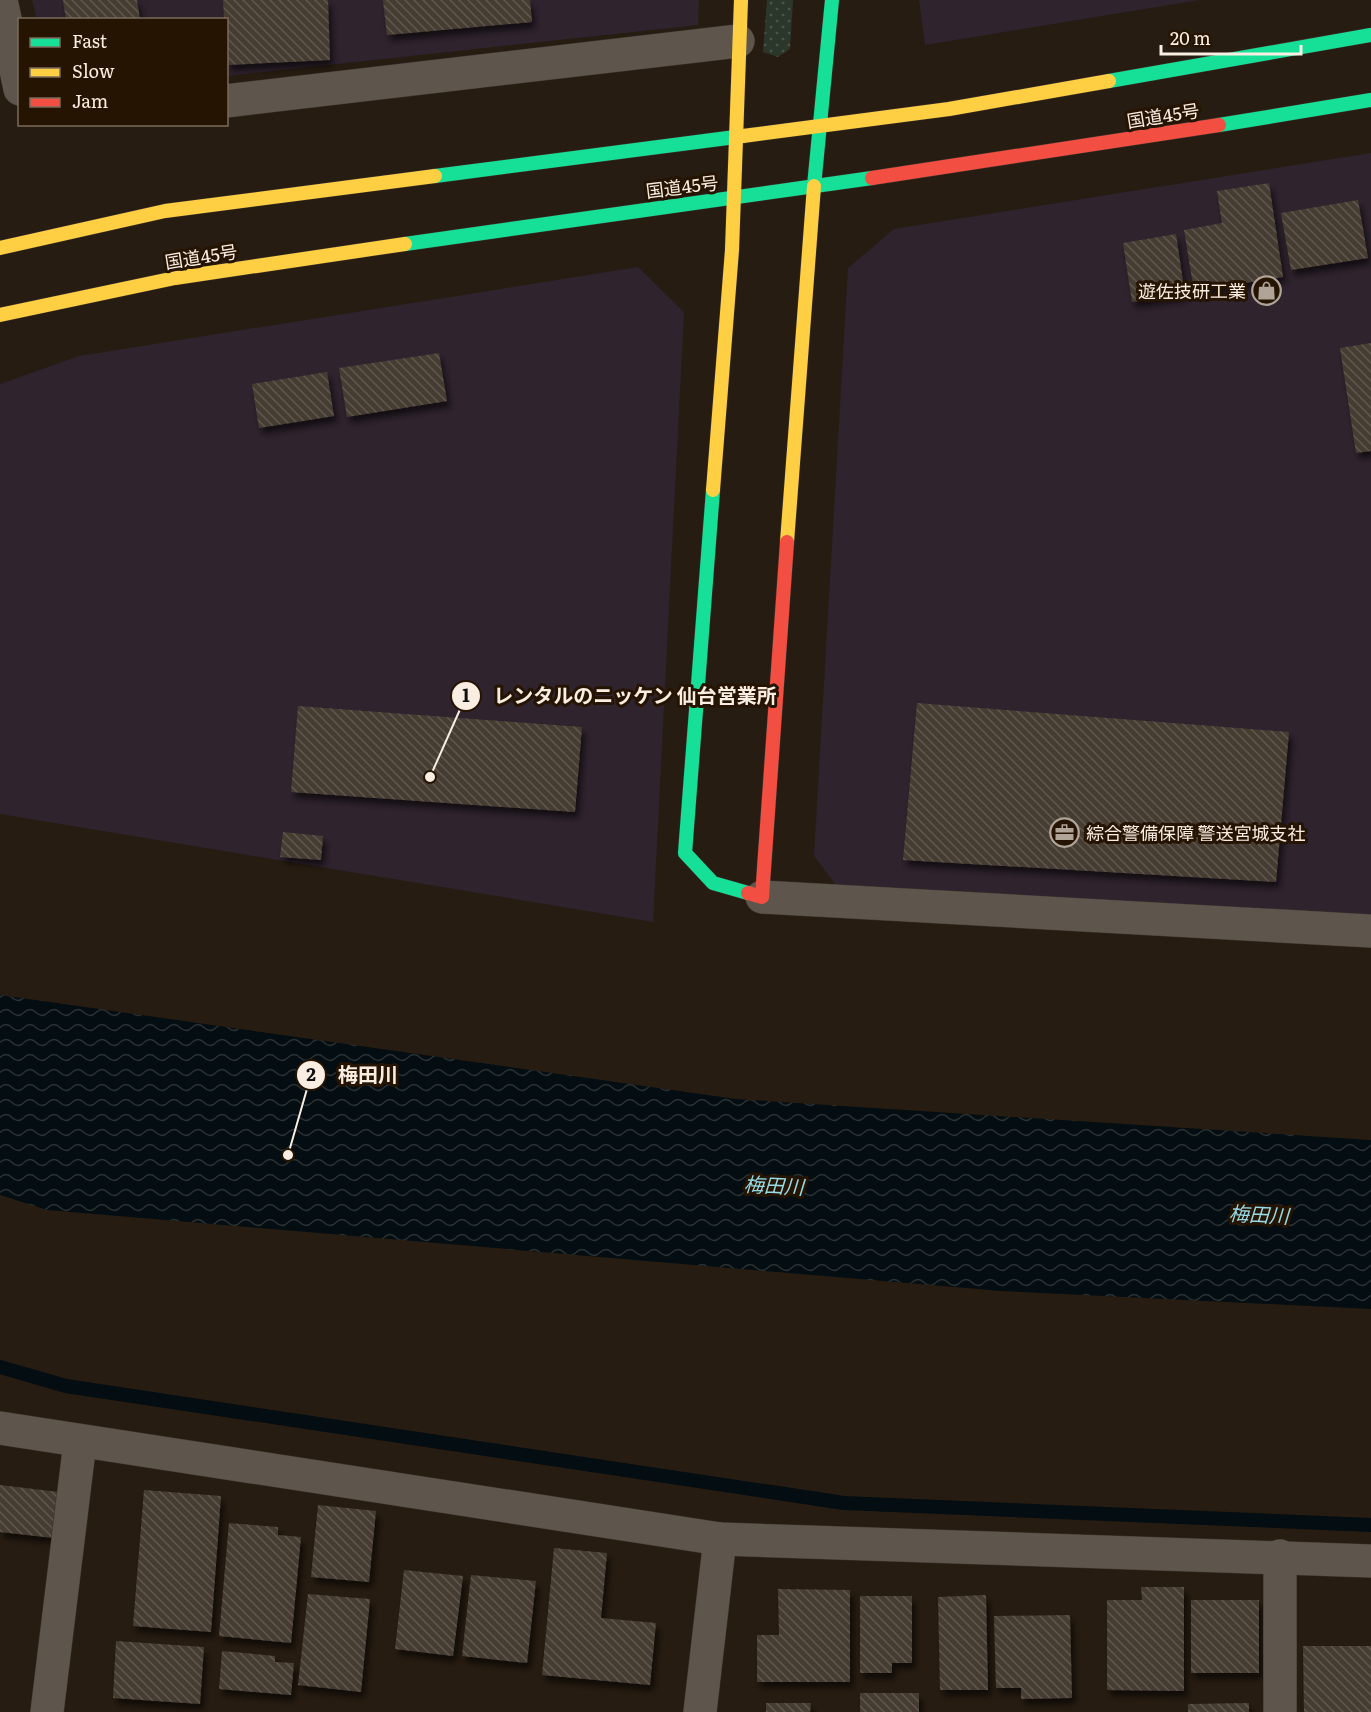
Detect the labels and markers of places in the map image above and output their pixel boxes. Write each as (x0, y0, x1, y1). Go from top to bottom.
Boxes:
shop icon: 遊佐技研工業 (1251, 274, 1283, 306)
place label: 遊佐技研工業 (1138, 277, 1246, 304)
callout: レンタルのニッケン 仙台営業所 (451, 677, 789, 715)
office icon: 綜合警備保障 警送宮城支社 (1049, 816, 1081, 848)
place label: 綜合警備保障 警送宮城支社 (1086, 819, 1306, 846)
callout: 梅田川 (296, 1056, 410, 1094)

